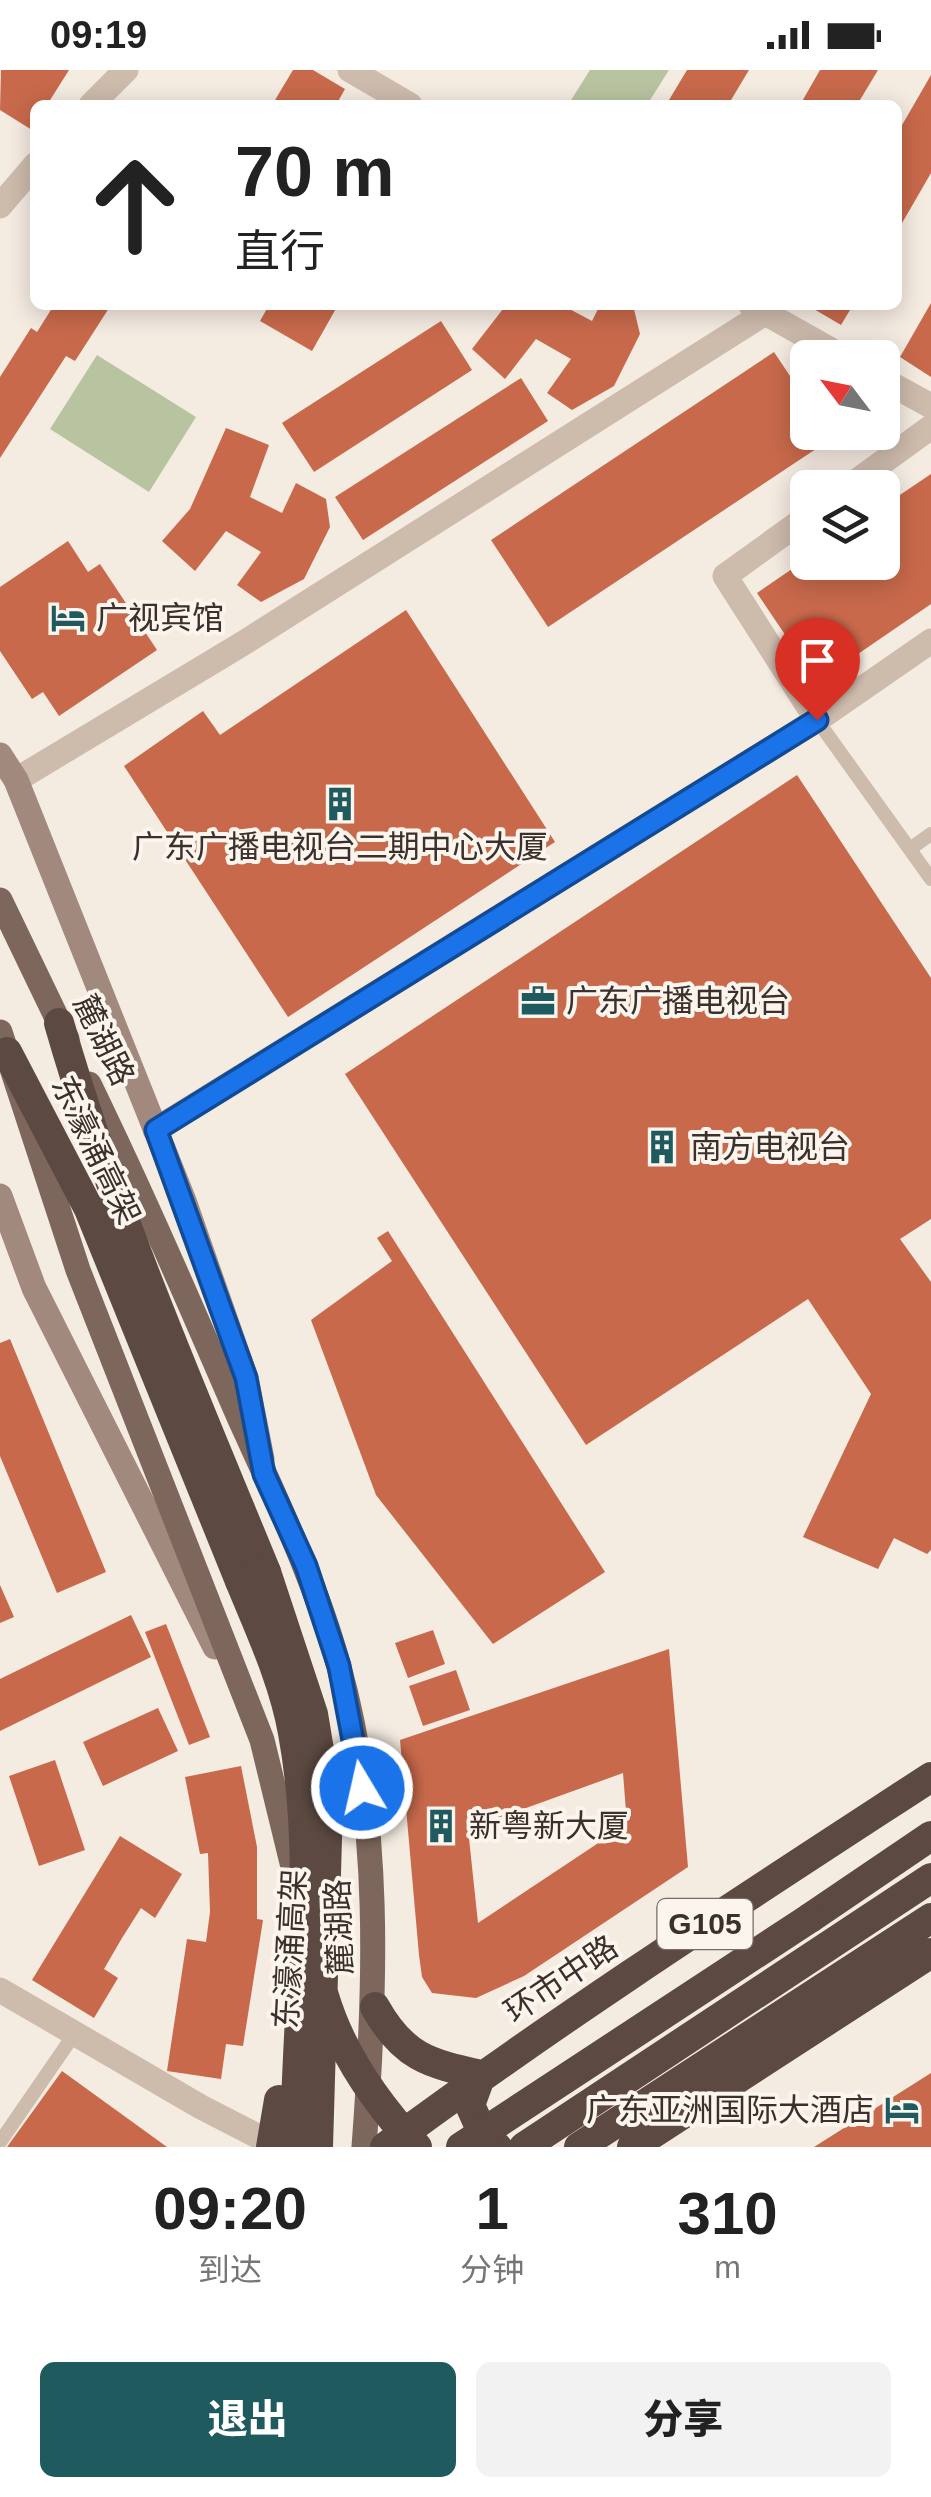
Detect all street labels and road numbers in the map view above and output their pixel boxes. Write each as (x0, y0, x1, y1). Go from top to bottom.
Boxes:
street label: 麓湖路 (67, 989, 141, 1091)
street label: 东濠涌高架 (45, 1070, 147, 1230)
street label: 东濠涌高架 (268, 1868, 312, 2030)
street label: 麓湖路 (319, 1878, 359, 1976)
road number: G105 (658, 1899, 752, 1949)
street label: 环市中路 (498, 1928, 624, 2030)

